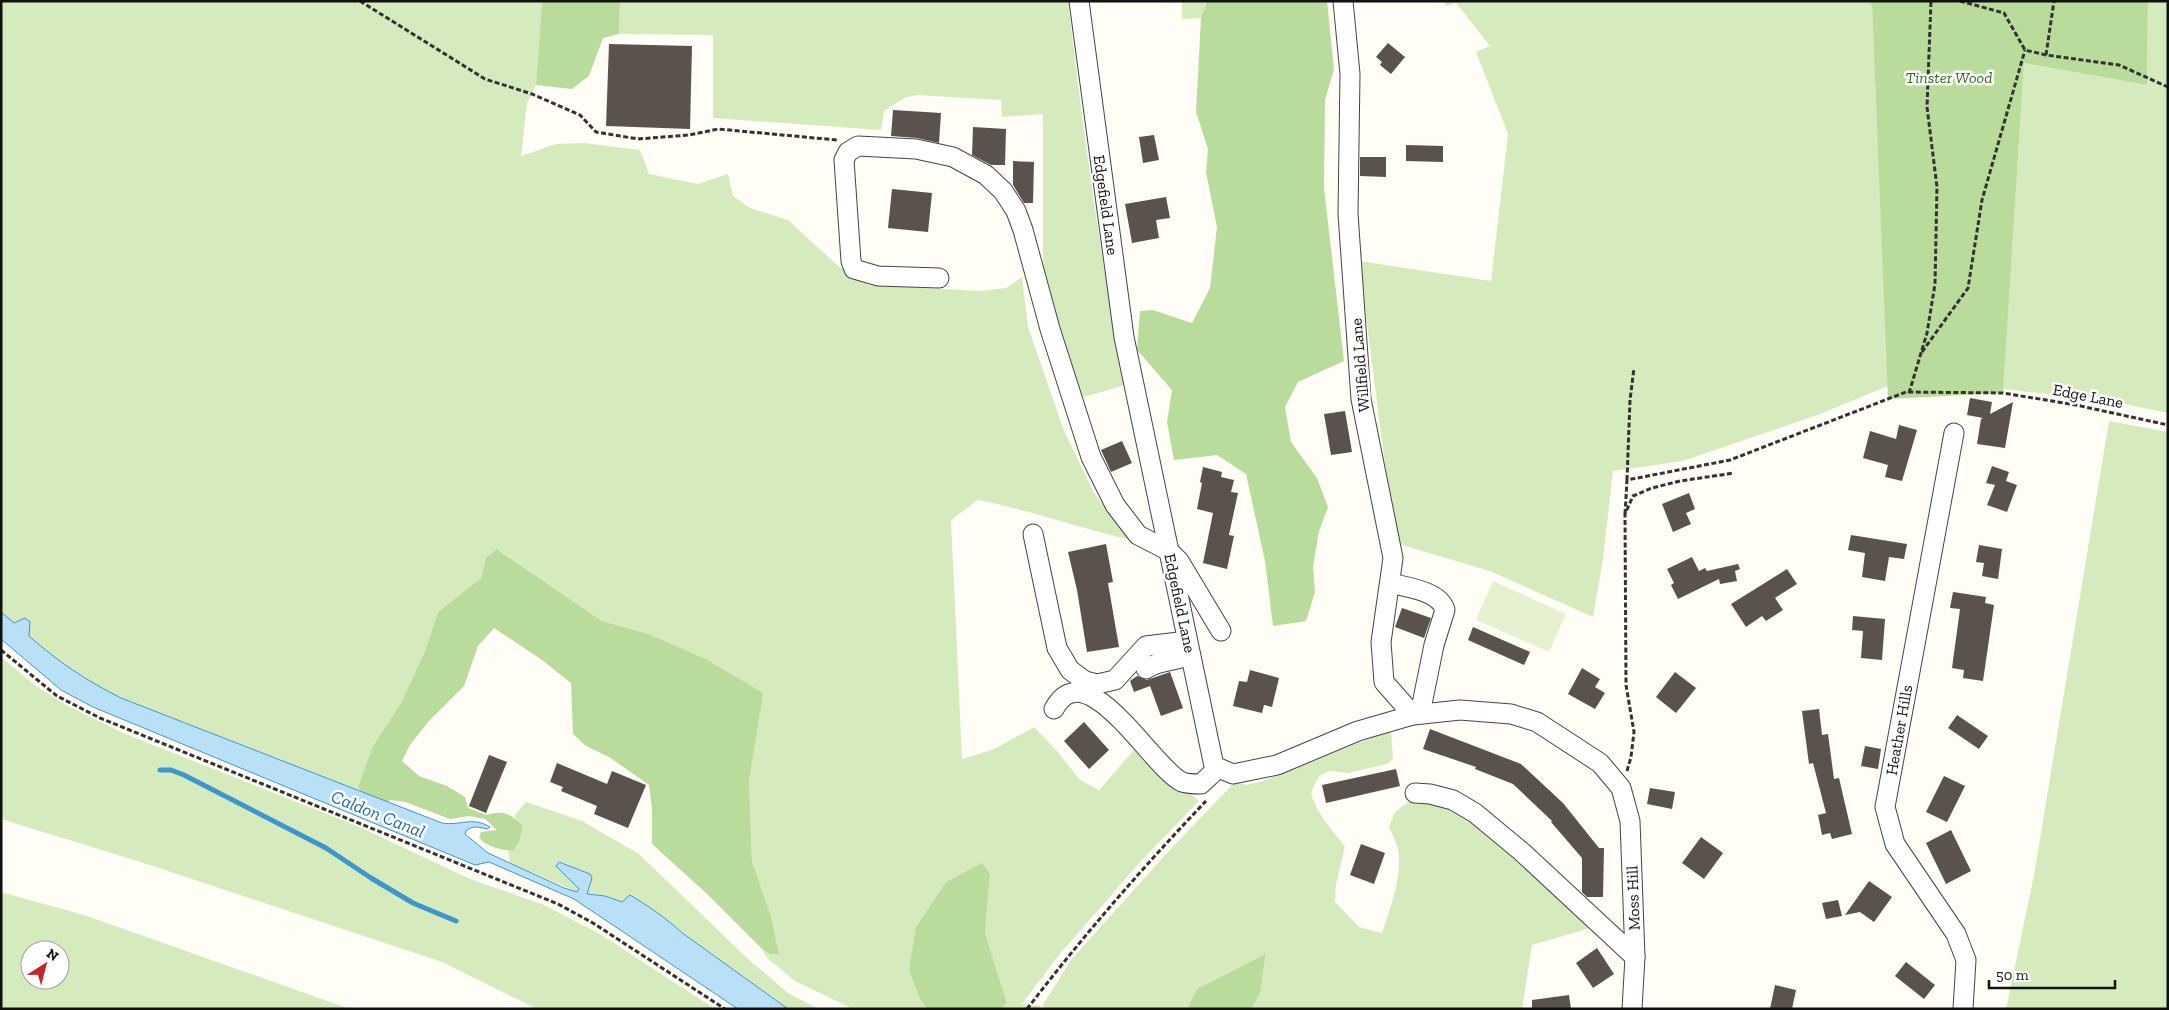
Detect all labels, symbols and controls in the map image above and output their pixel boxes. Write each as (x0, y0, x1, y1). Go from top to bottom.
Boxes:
park label: Tinster Wood (1906, 68, 1992, 87)
street label: Edgefield Lane (1090, 154, 1122, 256)
street label: Willfield Lane (1346, 317, 1374, 413)
street label: Edge Lane (2051, 380, 2125, 412)
street label: Edgefield Lane (1160, 552, 1200, 654)
street label: Heather Hills (1882, 683, 1916, 777)
water label: Caldon Canal (328, 785, 428, 843)
street label: Moss Hill (1622, 865, 1644, 931)
north arrow (20, 940, 70, 990)
text: N (43, 945, 62, 965)
scale bar (1989, 958, 2115, 990)
text: 50 m (1996, 966, 2029, 984)

